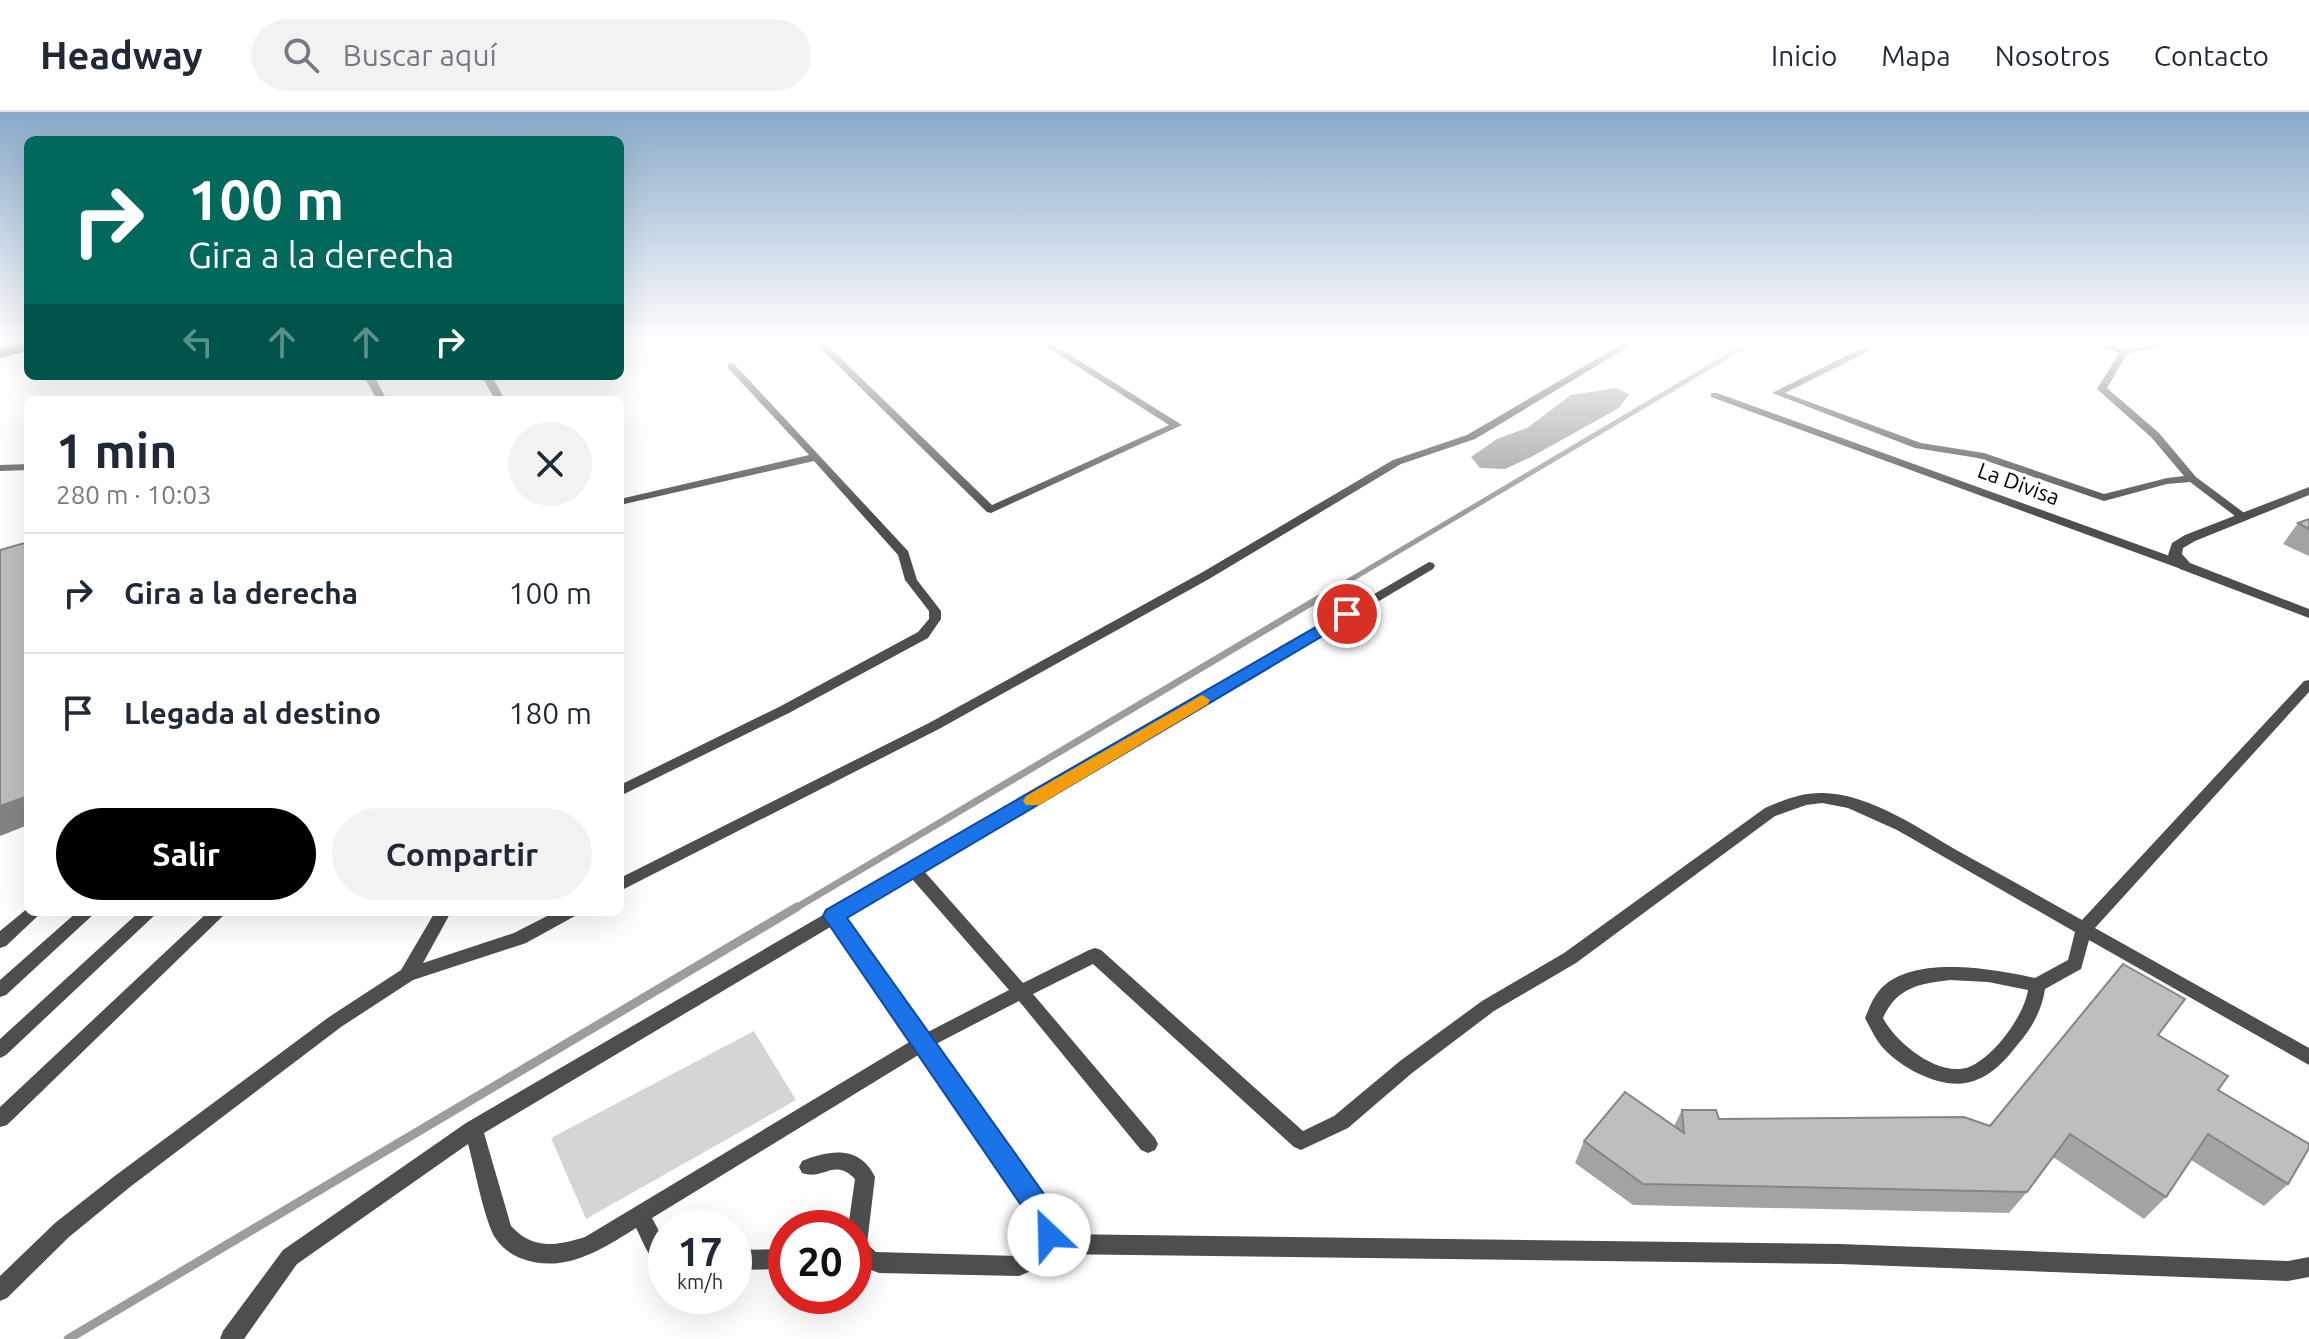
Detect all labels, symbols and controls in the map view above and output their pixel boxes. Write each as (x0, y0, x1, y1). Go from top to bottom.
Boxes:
search box (251, 19, 811, 91)
icon: search (279, 33, 323, 77)
text: Headway (40, 34, 203, 76)
text: Buscar aquí (343, 38, 497, 72)
text: Inicio (1771, 40, 1837, 71)
text: Mapa (1881, 40, 1951, 71)
text: Nosotros (1995, 40, 2110, 71)
text: Contacto (2154, 40, 2269, 71)
icon: right (56, 168, 160, 272)
text: 100 m (188, 168, 344, 231)
text: Gira a la derecha (188, 234, 454, 275)
icon: left (176, 320, 220, 364)
icon: ahead (260, 320, 304, 364)
icon: ahead (344, 320, 388, 364)
icon: right (428, 320, 472, 364)
button: close (508, 422, 592, 506)
text: 1 min (56, 423, 177, 477)
street label: La Divisa (1975, 457, 2063, 509)
text: 280 m · 10:03 (56, 480, 212, 509)
icon: right (56, 571, 100, 615)
text: Gira a la derecha (124, 576, 358, 610)
text: 100 m (508, 576, 592, 610)
pin (1313, 580, 1381, 648)
icon: arrive (1325, 592, 1369, 636)
icon: arrive (56, 691, 100, 735)
text: Llegada al destino (124, 696, 381, 730)
text: 180 m (508, 696, 592, 730)
button: Salir (56, 808, 316, 900)
button: Compartir (332, 808, 592, 900)
position arrow (1007, 1193, 1091, 1277)
speed limit sign: 20 (768, 1210, 872, 1314)
text: 17 (677, 1229, 723, 1274)
text: km/h (677, 1270, 723, 1293)

